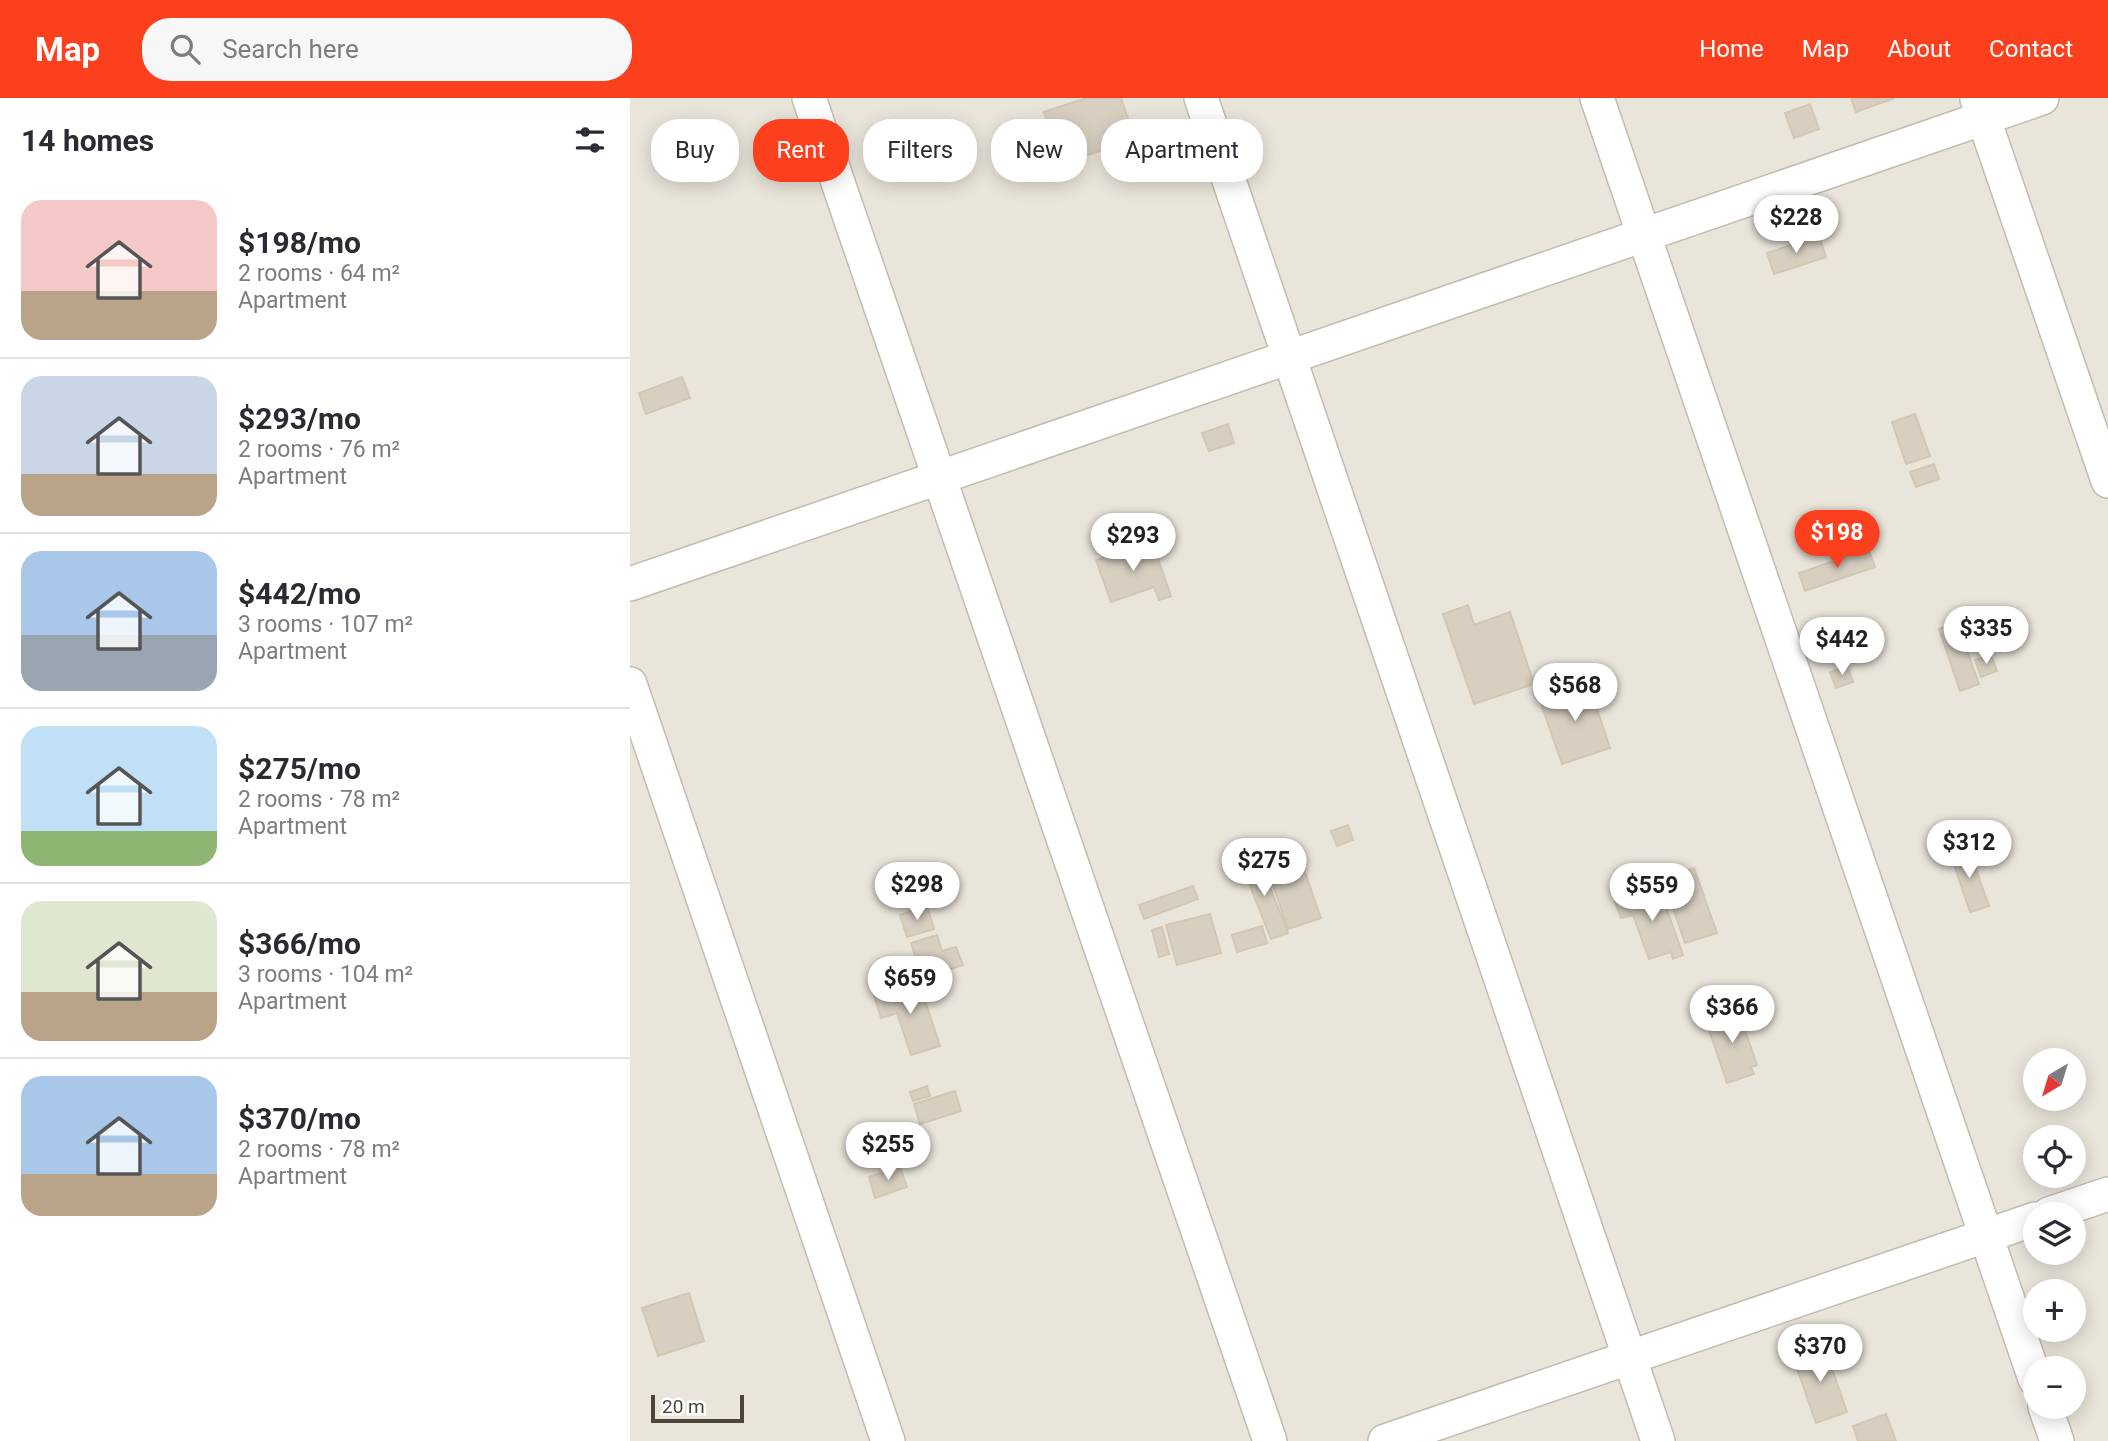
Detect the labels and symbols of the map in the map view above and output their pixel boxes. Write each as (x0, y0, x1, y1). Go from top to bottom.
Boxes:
pin: $228 (1755, 195, 1837, 255)
pin: $198 (1796, 510, 1878, 570)
pin: $293 (1092, 514, 1174, 573)
pin: $335 (1945, 606, 2027, 666)
pin: $442 (1801, 618, 1883, 677)
pin: $568 (1534, 664, 1616, 723)
pin: $312 (1928, 820, 2010, 880)
pin: $275 (1223, 838, 1305, 898)
pin: $298 (876, 862, 958, 922)
pin: $559 (1611, 864, 1693, 923)
pin: $659 (869, 956, 951, 1016)
pin: $366 (1691, 986, 1773, 1045)
north arrow (2023, 1048, 2086, 1111)
pin: $255 (847, 1122, 929, 1182)
pin: $370 (1779, 1324, 1861, 1384)
scale bar (651, 1392, 744, 1424)

